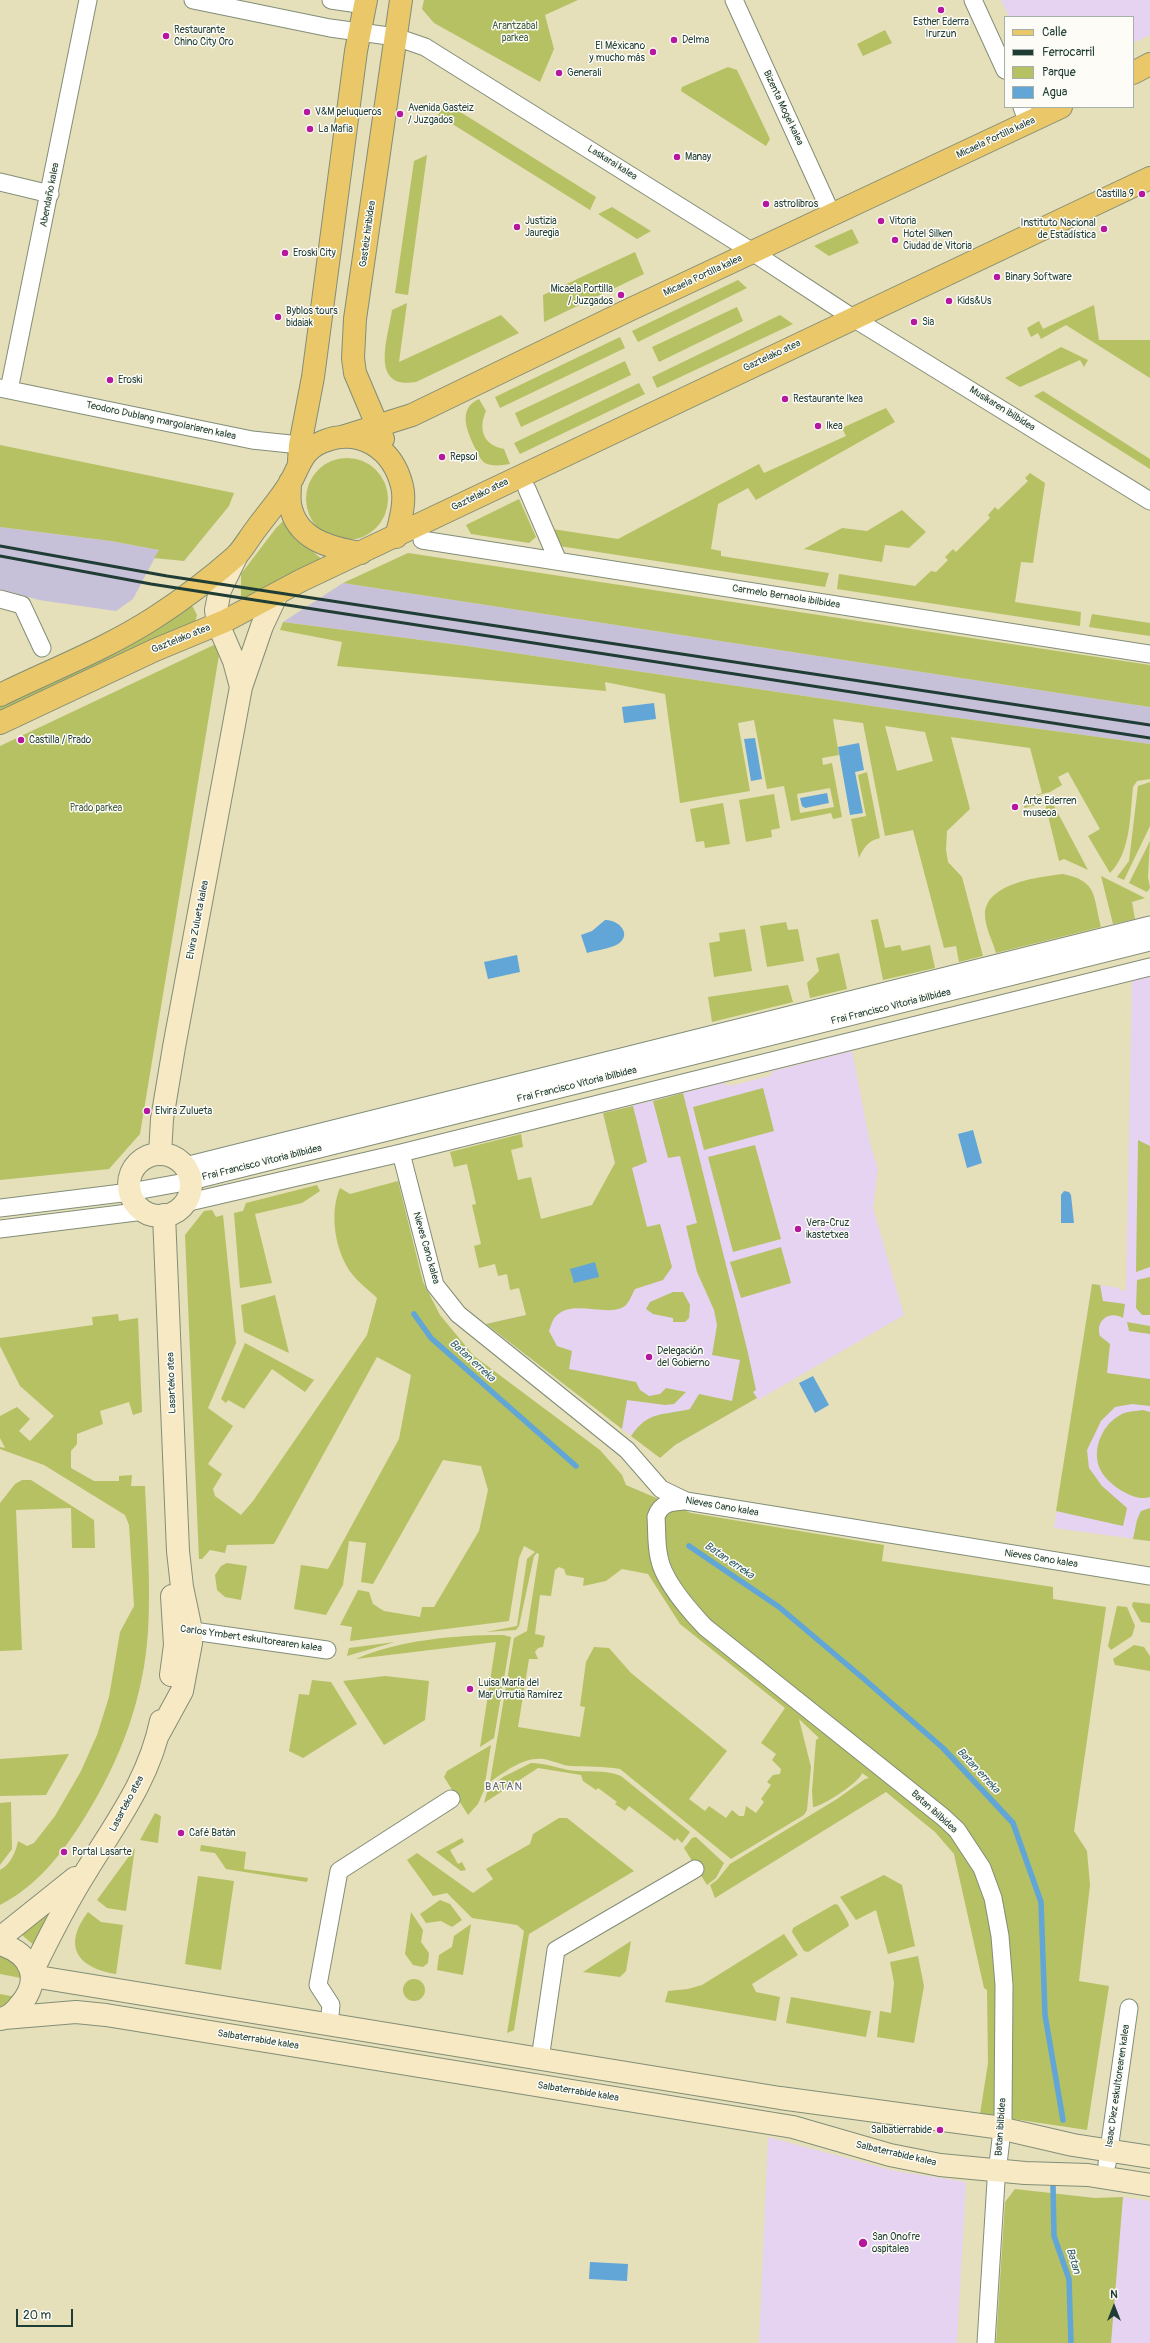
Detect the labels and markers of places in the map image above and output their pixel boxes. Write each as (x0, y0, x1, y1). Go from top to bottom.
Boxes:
marker: Esther Ederra Irurzun (936, 5, 946, 15)
place label: Esther Ederra Irurzun (913, 16, 969, 40)
place label: Restaurante Chino City Oro (174, 24, 234, 48)
marker: Restaurante Chino City Oro (161, 31, 171, 41)
place label: Delma (682, 34, 709, 46)
marker: Delma (669, 35, 679, 45)
place label: El Méxicano y mucho más (589, 40, 645, 64)
marker: El Méxicano y mucho más (648, 47, 658, 57)
place label: Generali (567, 67, 601, 79)
marker: Generali (554, 68, 564, 78)
place label: Avenida Gasteiz / Juzgados (408, 102, 474, 126)
place label: V&M peluqueros (315, 106, 382, 118)
marker: V&M peluqueros (302, 107, 312, 117)
marker: Avenida Gasteiz / Juzgados (395, 109, 405, 119)
place label: La Mafia (318, 123, 353, 135)
marker: La Mafia (305, 124, 315, 134)
place label: Manay (685, 151, 711, 163)
marker: Manay (672, 152, 682, 162)
place label: Castilla 9 (1096, 188, 1134, 200)
marker: Castilla 9 (1137, 189, 1147, 199)
place label: astrolibros (774, 198, 818, 210)
marker: astrolibros (761, 199, 771, 209)
place label: Justizia Jauregia (525, 215, 559, 238)
place label: Vitoria (889, 215, 916, 227)
marker: Vitoria (876, 216, 886, 226)
place label: Instituto Nacional de Estadística (1021, 217, 1096, 240)
marker: Justizia Jauregia (512, 222, 522, 232)
marker: Instituto Nacional de Estadística (1099, 224, 1109, 234)
place label: Hotel Silken Ciudad de Vitoria (903, 228, 972, 252)
marker: Hotel Silken Ciudad de Vitoria (890, 235, 900, 245)
place label: Eroski City (293, 247, 336, 259)
marker: Eroski City (280, 248, 290, 258)
place label: Binary Software (1005, 271, 1072, 283)
marker: Binary Software (992, 272, 1002, 282)
place label: Micaela Portilla / Juzgados (550, 283, 613, 306)
marker: Micaela Portilla / Juzgados (616, 290, 626, 300)
place label: Kids&Us (957, 295, 992, 307)
marker: Kids&Us (944, 296, 954, 306)
place label: Byblos tours bidaiak (286, 305, 338, 328)
marker: Byblos tours bidaiak (273, 312, 283, 322)
place label: Sia (922, 316, 934, 328)
marker: Sia (909, 317, 919, 327)
place label: Eroski (118, 374, 142, 386)
marker: Eroski (105, 375, 115, 385)
place label: Restaurante Ikea (793, 393, 863, 405)
marker: Restaurante Ikea (780, 394, 790, 404)
place label: Ikea (826, 420, 843, 432)
marker: Ikea (813, 421, 823, 431)
place label: Repsol (450, 451, 478, 463)
marker: Repsol (437, 452, 447, 462)
place label: Castilla / Prado (29, 734, 91, 746)
marker: Castilla / Prado (16, 735, 26, 745)
place label: Arte Ederren museoa (1023, 795, 1077, 818)
marker: Arte Ederren museoa (1010, 802, 1020, 812)
place label: Elvira Zulueta (155, 1105, 212, 1117)
marker: Elvira Zulueta (142, 1106, 152, 1116)
place label: Vera-Cruz ikastetxea (806, 1217, 849, 1240)
marker: Vera-Cruz ikastetxea (793, 1224, 803, 1234)
place label: Delegación del Gobierno (657, 1345, 710, 1368)
marker: Delegación del Gobierno (644, 1352, 654, 1362)
place label: Luisa María del Mar Urrutia Ramírez (478, 1677, 563, 1700)
marker: Luisa María del Mar Urrutia Ramírez (465, 1684, 475, 1694)
place label: Café Batán (189, 1827, 236, 1839)
marker: Café Batán (176, 1828, 186, 1838)
place label: Portal Lasarte (72, 1846, 132, 1858)
marker: Portal Lasarte (59, 1847, 69, 1857)
place label: Salbatierrabide (871, 2124, 932, 2136)
marker: Salbatierrabide (935, 2125, 945, 2135)
place label: San Onofre ospitalea (872, 2231, 920, 2254)
marker: San Onofre ospitalea (857, 2237, 869, 2249)

